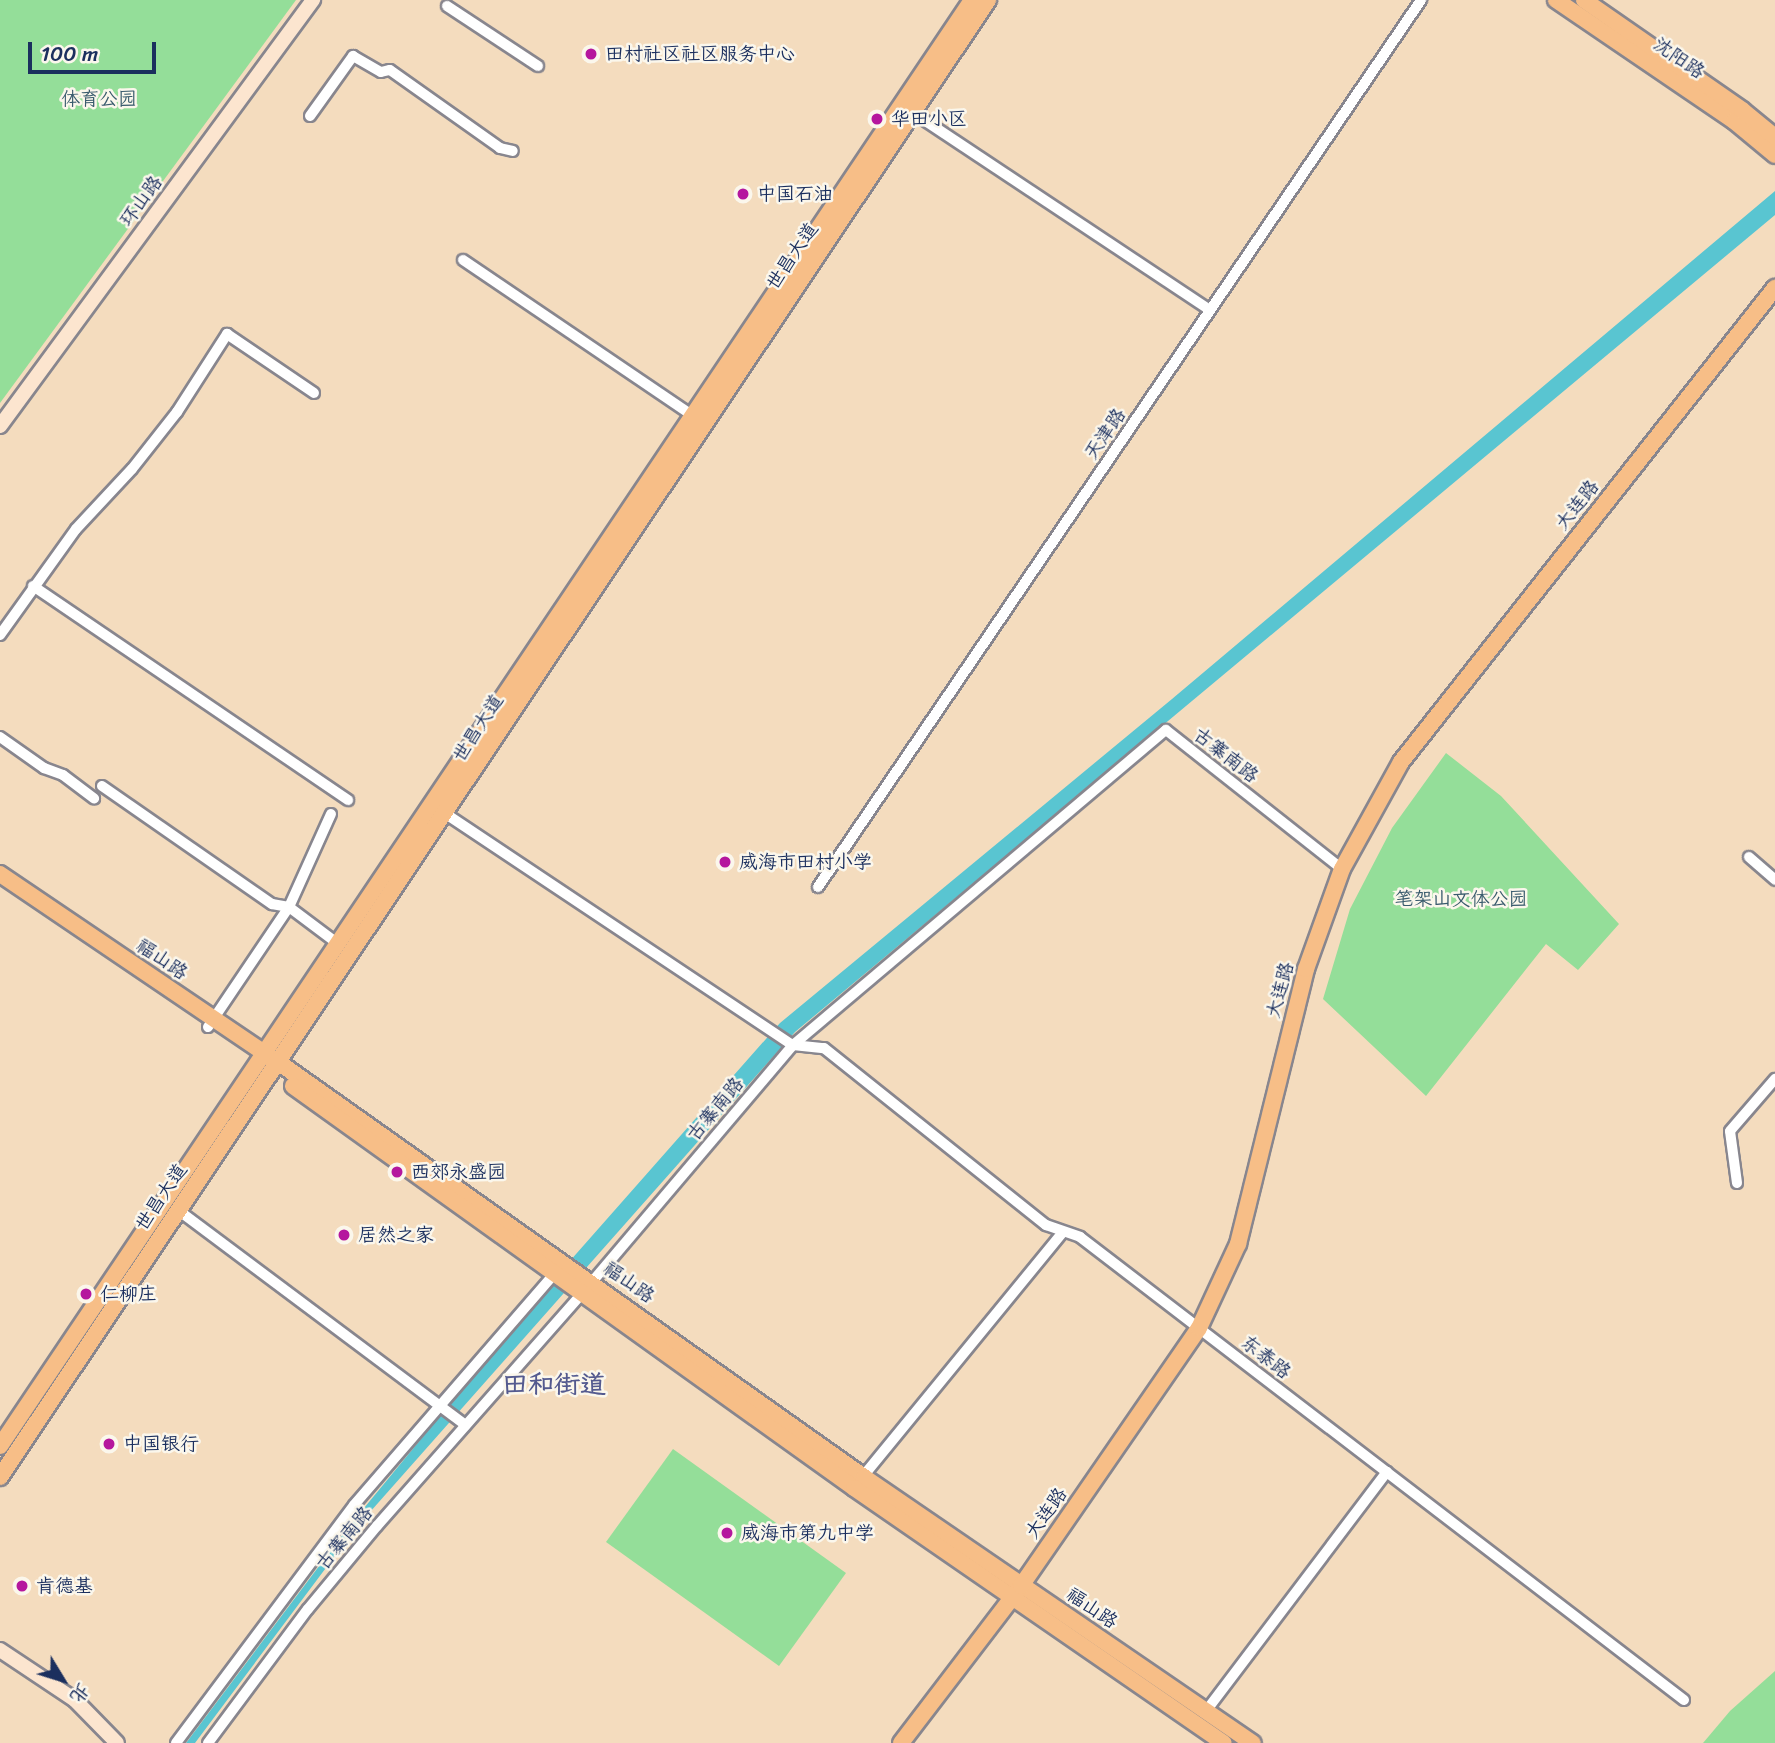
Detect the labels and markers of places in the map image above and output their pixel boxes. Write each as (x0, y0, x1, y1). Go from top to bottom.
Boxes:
place label: 田村社区社区服务中心 (605, 43, 795, 65)
marker: 田村社区社区服务中心 (583, 46, 599, 62)
place label: 华田小区 (891, 108, 967, 130)
marker: 华田小区 (869, 111, 885, 127)
place label: 中国石油 (757, 183, 833, 205)
marker: 中国石油 (735, 186, 751, 202)
place label: 威海市田村小学 (739, 851, 872, 873)
marker: 威海市田村小学 (717, 854, 733, 870)
place label: 西郊永盛园 (411, 1161, 506, 1183)
marker: 西郊永盛园 (389, 1164, 405, 1180)
place label: 居然之家 (358, 1224, 434, 1246)
marker: 居然之家 (336, 1227, 352, 1243)
place label: 仁柳庄 (100, 1283, 157, 1305)
marker: 仁柳庄 (78, 1286, 94, 1302)
place label: 中国银行 (123, 1433, 199, 1455)
marker: 中国银行 (101, 1436, 117, 1452)
place label: 威海市第九中学 (741, 1522, 874, 1544)
marker: 威海市第九中学 (719, 1525, 735, 1541)
place label: 肯德基 (36, 1575, 93, 1597)
marker: 肯德基 (14, 1578, 30, 1594)

